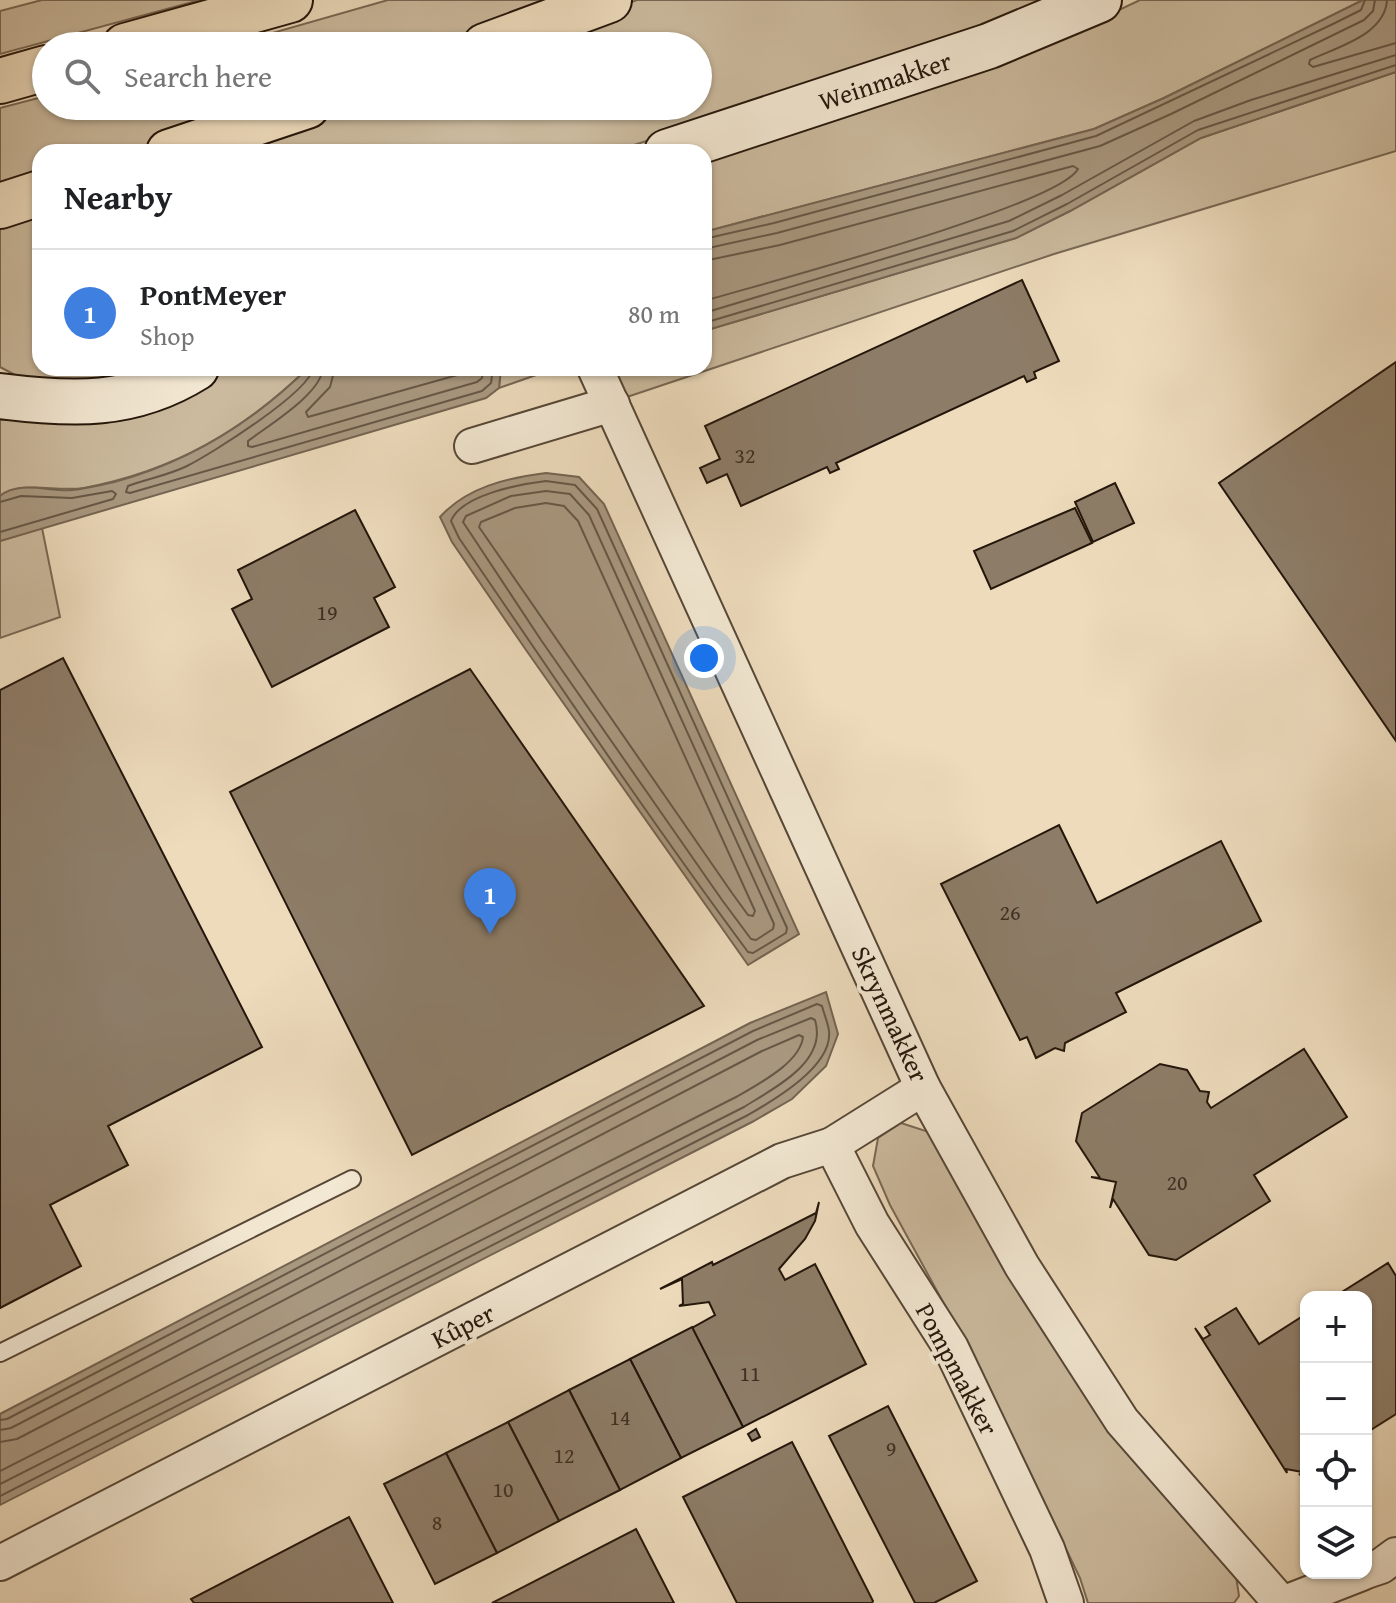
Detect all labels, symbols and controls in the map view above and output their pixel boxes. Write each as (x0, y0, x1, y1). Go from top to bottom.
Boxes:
search box (32, 32, 712, 120)
street label: Weinmakker (813, 41, 957, 120)
icon: search (60, 54, 104, 98)
text: Search here (124, 54, 272, 98)
text: Nearby (64, 172, 173, 221)
text: PontMeyer (140, 272, 286, 316)
text: 1 (83, 294, 97, 333)
text: 80 m (628, 294, 680, 333)
text: Shop (140, 316, 195, 355)
house number: 32 (734, 439, 756, 471)
house number: 19 (316, 596, 338, 628)
your location (684, 638, 724, 678)
pin: 1 (464, 868, 516, 934)
house number: 26 (999, 896, 1021, 928)
street label: Skrynmakker (842, 939, 939, 1089)
house number: 20 (1166, 1166, 1188, 1198)
map controls (1300, 1291, 1372, 1579)
button: + (1300, 1291, 1372, 1363)
street label: Kûper (424, 1293, 501, 1358)
street label: Pompmakker (906, 1296, 1009, 1442)
house number: 11 (739, 1357, 761, 1389)
button: − (1300, 1363, 1372, 1435)
house number: 14 (609, 1401, 631, 1433)
house number: 9 (886, 1432, 896, 1464)
button: locate (1300, 1435, 1372, 1507)
house number: 12 (553, 1439, 575, 1471)
house number: 10 (492, 1473, 514, 1505)
house number: 8 (432, 1506, 442, 1538)
button: layers (1300, 1507, 1372, 1579)

